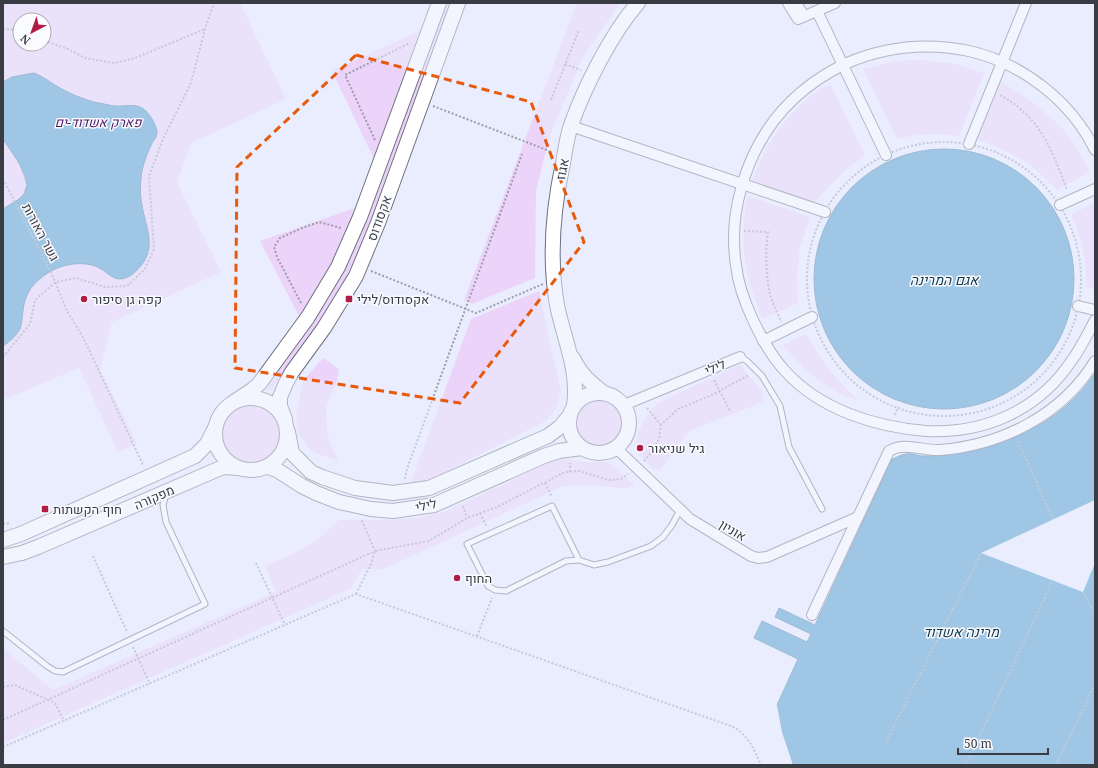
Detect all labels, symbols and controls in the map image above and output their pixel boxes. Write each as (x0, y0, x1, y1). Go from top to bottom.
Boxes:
north arrow (12, 12, 52, 52)
text: N (17, 31, 33, 48)
park label: פארק אשדוד-ים (55, 113, 142, 131)
street label: אגוז (551, 157, 573, 181)
street label: אקסודוס (362, 193, 396, 243)
street label: גשר האורות (18, 200, 64, 264)
water label: אגם המרינה (910, 270, 980, 289)
place label: קפה גן סיפור (92, 290, 162, 308)
place label: אקסודוס/לילי (357, 290, 429, 308)
marker: קפה גן סיפור (79, 294, 89, 304)
marker: אקסודוס/לילי (344, 294, 354, 304)
street label: לילי (702, 354, 729, 379)
place label: גיל שניאור (648, 439, 705, 457)
marker: גיל שניאור (635, 443, 645, 453)
street label: מפקורה (131, 480, 177, 514)
street label: לילי (414, 494, 439, 516)
place label: חוף הקשתות (53, 500, 122, 518)
marker: חוף הקשתות (40, 504, 50, 514)
street label: אוניון (716, 515, 750, 545)
place label: החוף (465, 569, 492, 587)
marker: החוף (452, 573, 462, 583)
water label: מרינה אשדוד (923, 622, 1000, 641)
scale bar (958, 730, 1048, 756)
text: 50 m (964, 735, 992, 752)

